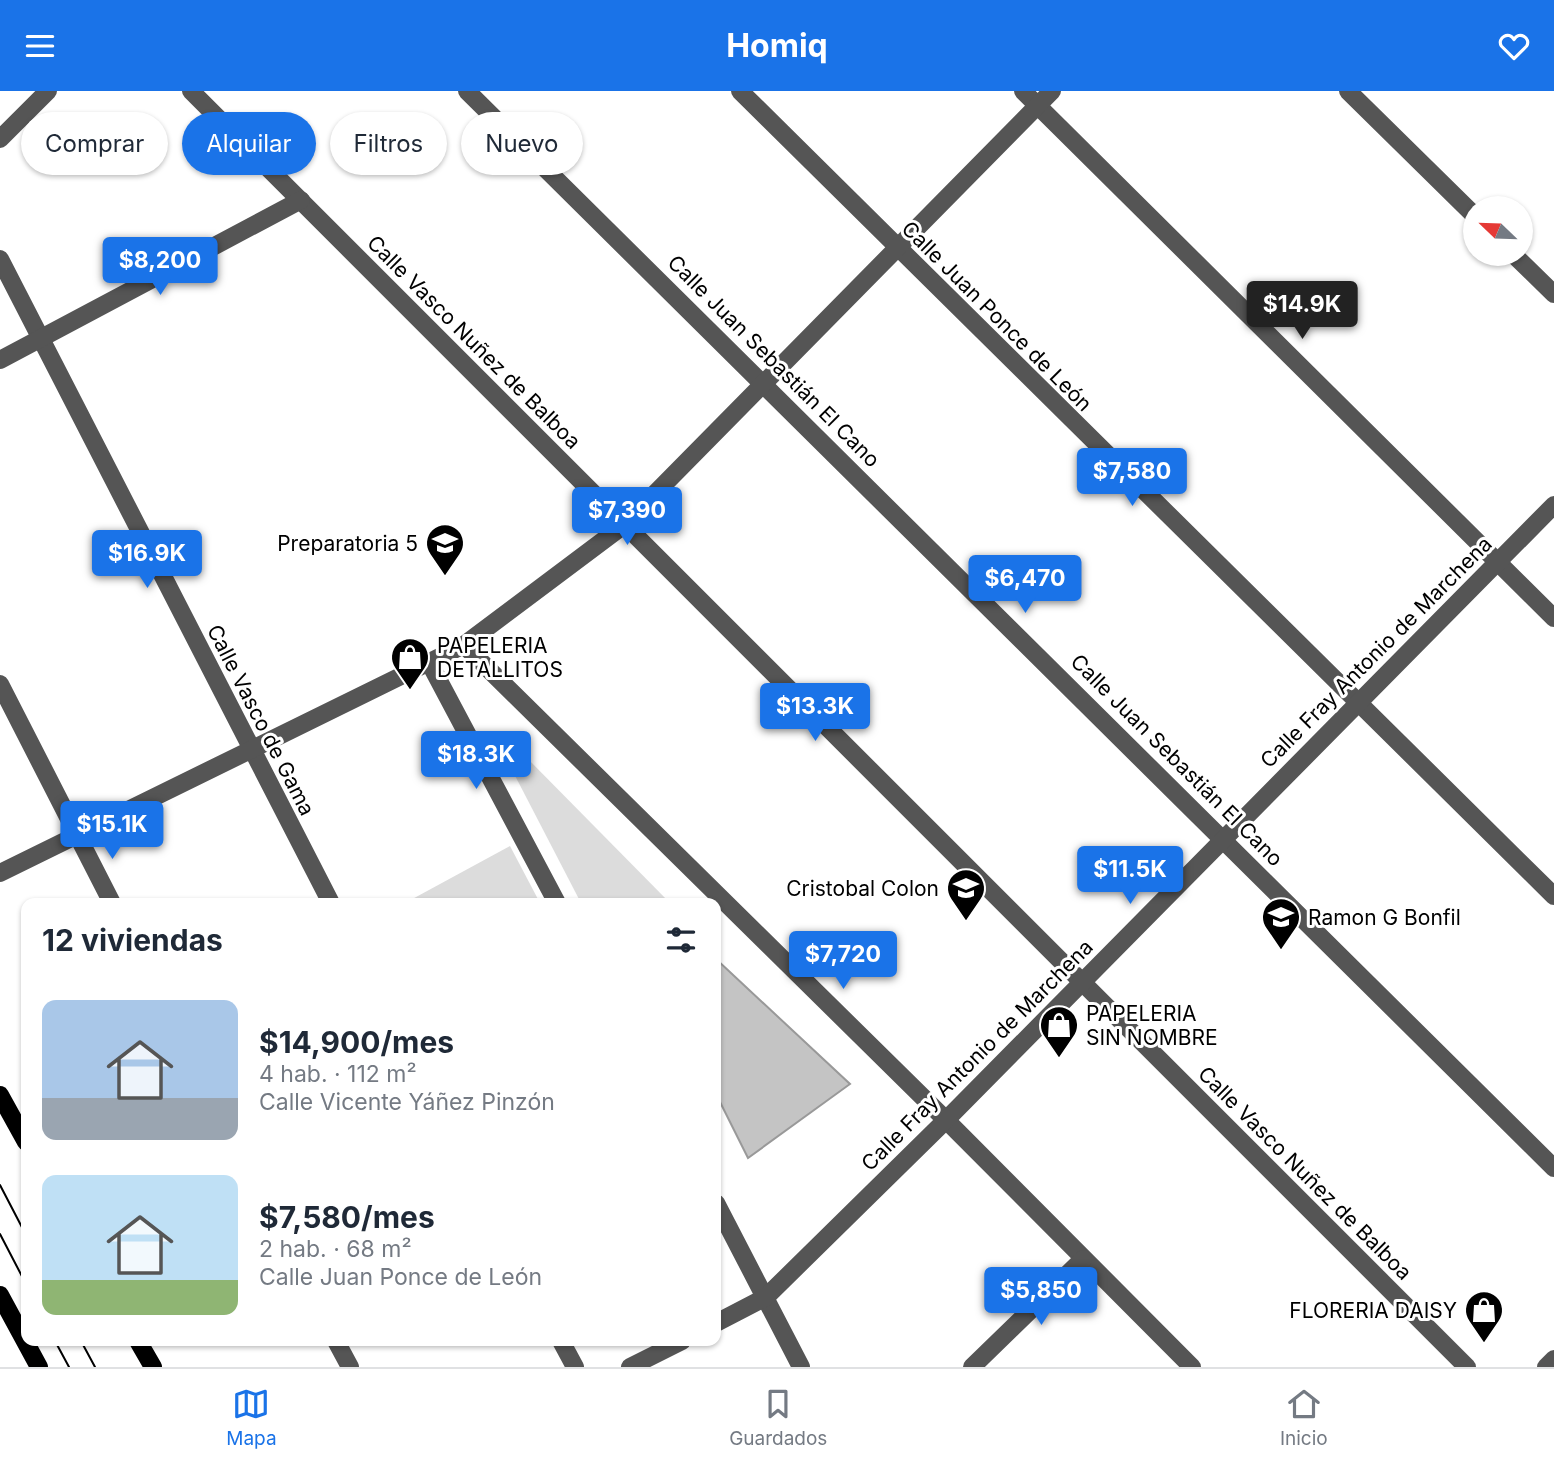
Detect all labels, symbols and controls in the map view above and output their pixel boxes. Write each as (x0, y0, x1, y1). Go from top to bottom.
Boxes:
text: Homiq (726, 26, 828, 65)
icon: menu (21, 27, 59, 65)
icon: heart (1495, 27, 1533, 65)
chip: Comprar (21, 112, 168, 175)
chip: Alquilar (182, 112, 316, 175)
chip: Filtros (330, 112, 447, 175)
chip: Nuevo (461, 112, 583, 175)
north arrow (1463, 196, 1533, 266)
map controls (1463, 196, 1533, 266)
street label: Calle Juan Ponce de León (897, 216, 1097, 416)
street label: Calle Vasco Nuñez de Balboa (362, 230, 586, 454)
pin: $8,200 (103, 237, 217, 297)
text: $8,200 (119, 246, 201, 274)
street label: Calle Juan Sebastián El Cano (663, 250, 885, 472)
pin: $14.9K (1245, 281, 1359, 341)
text: $14.9K (1263, 290, 1341, 318)
pin: $7,580 (1075, 449, 1189, 508)
text: $7,580 (1093, 457, 1171, 485)
pin: $7,390 (570, 487, 684, 547)
text: $7,390 (588, 496, 666, 524)
school or university icon: Preparatoria 5 (424, 522, 466, 577)
pin: $16.9K (90, 531, 204, 590)
place label: Preparatoria 5 (277, 531, 418, 556)
street label: Calle Fray Antonio de Marchena (1255, 531, 1497, 773)
text: $16.9K (108, 539, 186, 567)
pin: $6,470 (968, 555, 1082, 615)
text: $6,470 (984, 564, 1066, 592)
street label: Calle Vasco de Gama (202, 620, 320, 820)
place label: PAPELERIA DETALLITOS (437, 633, 563, 682)
shop icon: PAPELERIA DETALLITOS (389, 636, 431, 691)
street label: Calle Juan Sebastián El Cano (1066, 649, 1288, 871)
pin: $13.3K (758, 683, 872, 743)
text: $13.3K (776, 692, 854, 720)
pin: $18.3K (419, 731, 533, 791)
text: $18.3K (437, 740, 515, 768)
pin: $15.1K (55, 801, 169, 861)
text: $15.1K (76, 810, 148, 838)
pin: $11.5K (1073, 847, 1187, 906)
text: $11.5K (1093, 855, 1167, 883)
school or university icon: Cristobal Colon (945, 867, 987, 922)
place label: Cristobal Colon (786, 876, 939, 901)
school or university icon: Ramon G Bonfil (1260, 896, 1302, 951)
place label: Ramon G Bonfil (1308, 905, 1461, 930)
icon: filters (662, 921, 700, 959)
text: 12 viviendas (42, 922, 223, 958)
pin: $7,720 (786, 932, 900, 991)
street label: Calle Fray Antonio de Marchena (856, 934, 1098, 1176)
text: $7,720 (805, 940, 881, 968)
place label: PAPELERIA SIN NOMBRE (1086, 1001, 1218, 1050)
shop icon: PAPELERIA SIN NOMBRE (1038, 1004, 1080, 1059)
text: $14,900/mes (259, 1024, 454, 1060)
icon: home (98, 1028, 182, 1112)
text: 4 hab. · 112 m² (259, 1060, 417, 1088)
street label: Calle Vasco Nuñez de Balboa (1193, 1061, 1417, 1285)
text: Calle Vicente Yáñez Pinzón (259, 1088, 555, 1116)
text: $7,580/mes (259, 1199, 435, 1235)
icon: home (98, 1203, 182, 1287)
text: 2 hab. · 68 m² (259, 1235, 412, 1263)
text: Calle Juan Ponce de León (259, 1263, 542, 1291)
pin: $5,850 (984, 1267, 1098, 1327)
text: $5,850 (1000, 1276, 1082, 1304)
shop icon: FLORERIA DAISY (1463, 1289, 1505, 1344)
place label: FLORERIA DAISY (1289, 1298, 1457, 1323)
tab: Mapa (226, 1385, 277, 1450)
tab: Guardados (729, 1385, 827, 1450)
tab: Inicio (1280, 1385, 1328, 1450)

